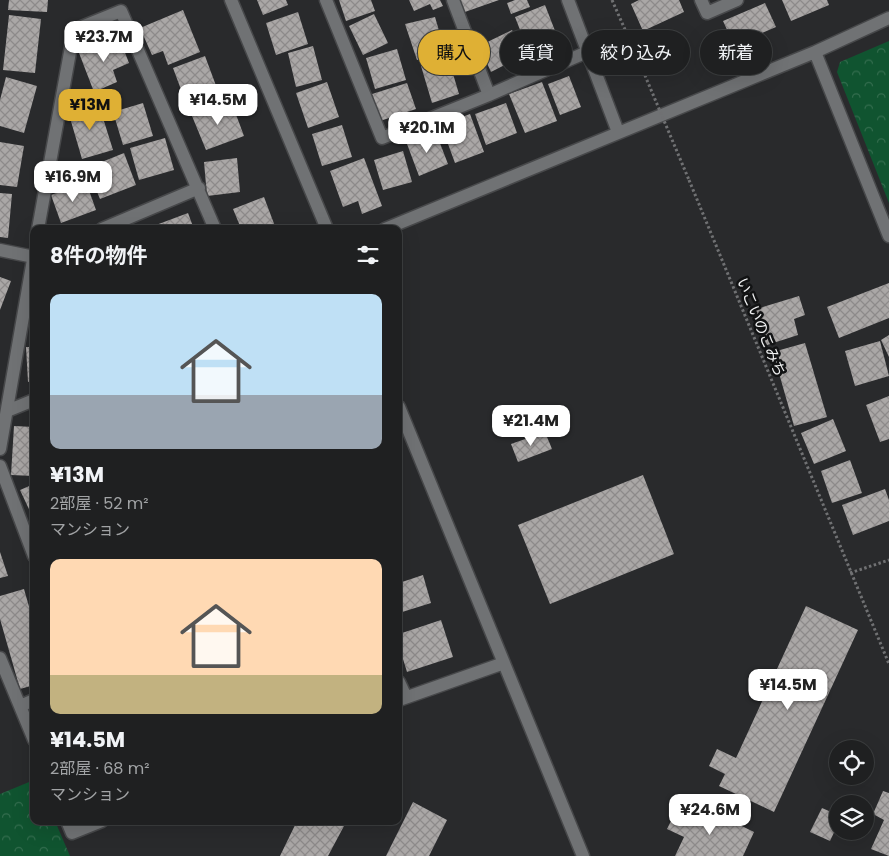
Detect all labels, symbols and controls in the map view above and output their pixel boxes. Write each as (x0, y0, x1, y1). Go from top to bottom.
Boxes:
pin: ¥23.7M (63, 20, 145, 63)
text: ¥23.7M (75, 25, 133, 48)
chip: 購入 (418, 30, 490, 75)
chip: 賃貸 (500, 30, 572, 75)
chip: 絞り込み (582, 30, 690, 75)
chip: 新着 (700, 30, 772, 75)
pin: ¥14.5M (177, 84, 259, 126)
pin: ¥13M (60, 88, 120, 131)
text: ¥14.5M (189, 88, 247, 111)
text: ¥13M (69, 93, 111, 116)
pin: ¥20.1M (386, 112, 468, 154)
text: ¥20.1M (399, 116, 455, 139)
pin: ¥16.9M (32, 160, 114, 203)
text: ¥16.9M (45, 165, 101, 188)
text: 8件の物件 (50, 241, 148, 270)
icon: filters (354, 241, 382, 269)
street label: いこいのこみち (732, 274, 791, 379)
icon: home (171, 326, 261, 416)
pin: ¥21.4M (490, 404, 572, 447)
text: ¥21.4M (503, 409, 559, 432)
text: ¥13M (50, 460, 104, 489)
text: 2部屋 · 52 m² (50, 492, 148, 515)
text: マンション (50, 518, 130, 541)
icon: home (171, 591, 261, 681)
pin: ¥14.5M (747, 668, 829, 711)
text: ¥14.5M (759, 673, 817, 696)
text: ¥14.5M (50, 725, 125, 754)
map controls (829, 740, 874, 840)
button: locate (829, 740, 874, 785)
text: 2部屋 · 68 m² (50, 757, 149, 780)
text: マンション (50, 783, 130, 806)
pin: ¥24.6M (669, 794, 751, 836)
button: layers (829, 795, 874, 840)
text: ¥24.6M (680, 798, 740, 821)

